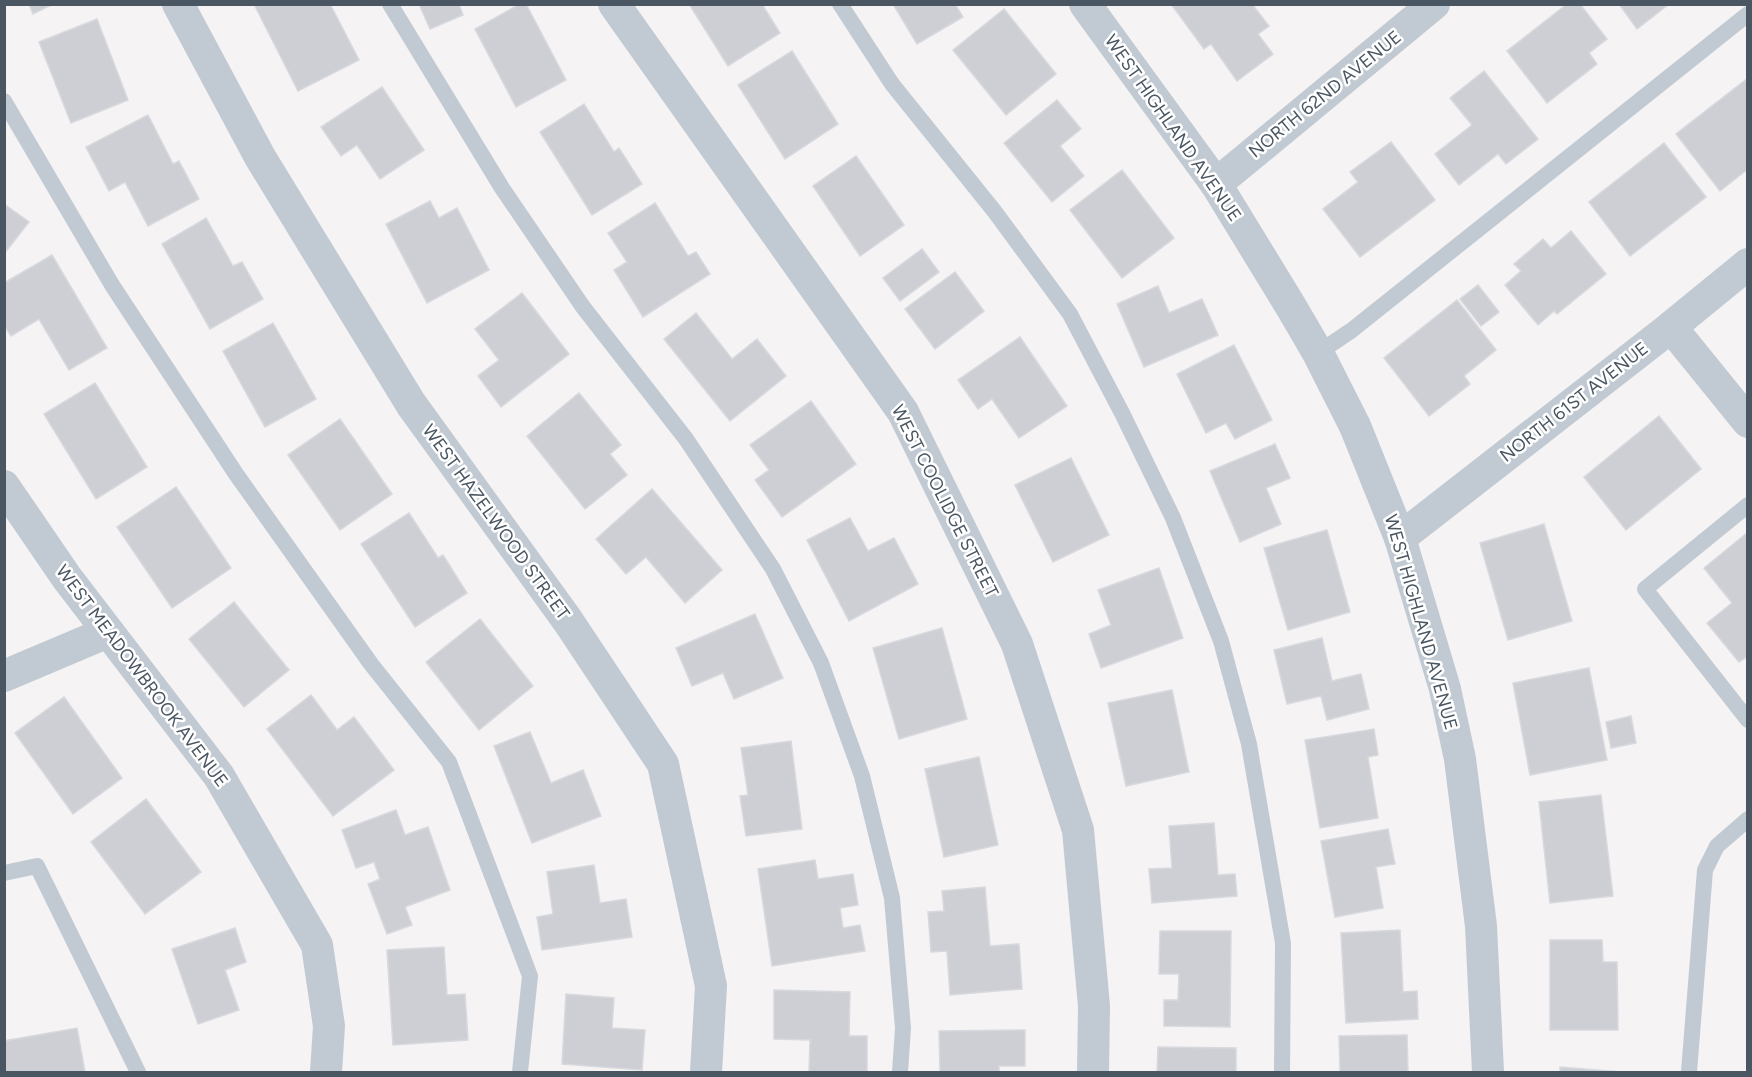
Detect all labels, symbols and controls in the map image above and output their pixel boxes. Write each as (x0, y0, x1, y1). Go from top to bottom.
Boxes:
street label: NORTH 62ND AVENUE (1244, 26, 1406, 162)
street label: WEST HIGHLAND AVENUE (1100, 30, 1246, 226)
street label: NORTH 61ST AVENUE (1496, 337, 1652, 467)
street label: WEST COOLIDGE STREET (887, 401, 1003, 601)
street label: WEST HAZELWOOD STREET (418, 420, 574, 624)
street label: WEST HIGHLAND AVENUE (1380, 512, 1462, 732)
street label: WEST MEADOWBROOK AVENUE (51, 561, 233, 791)

